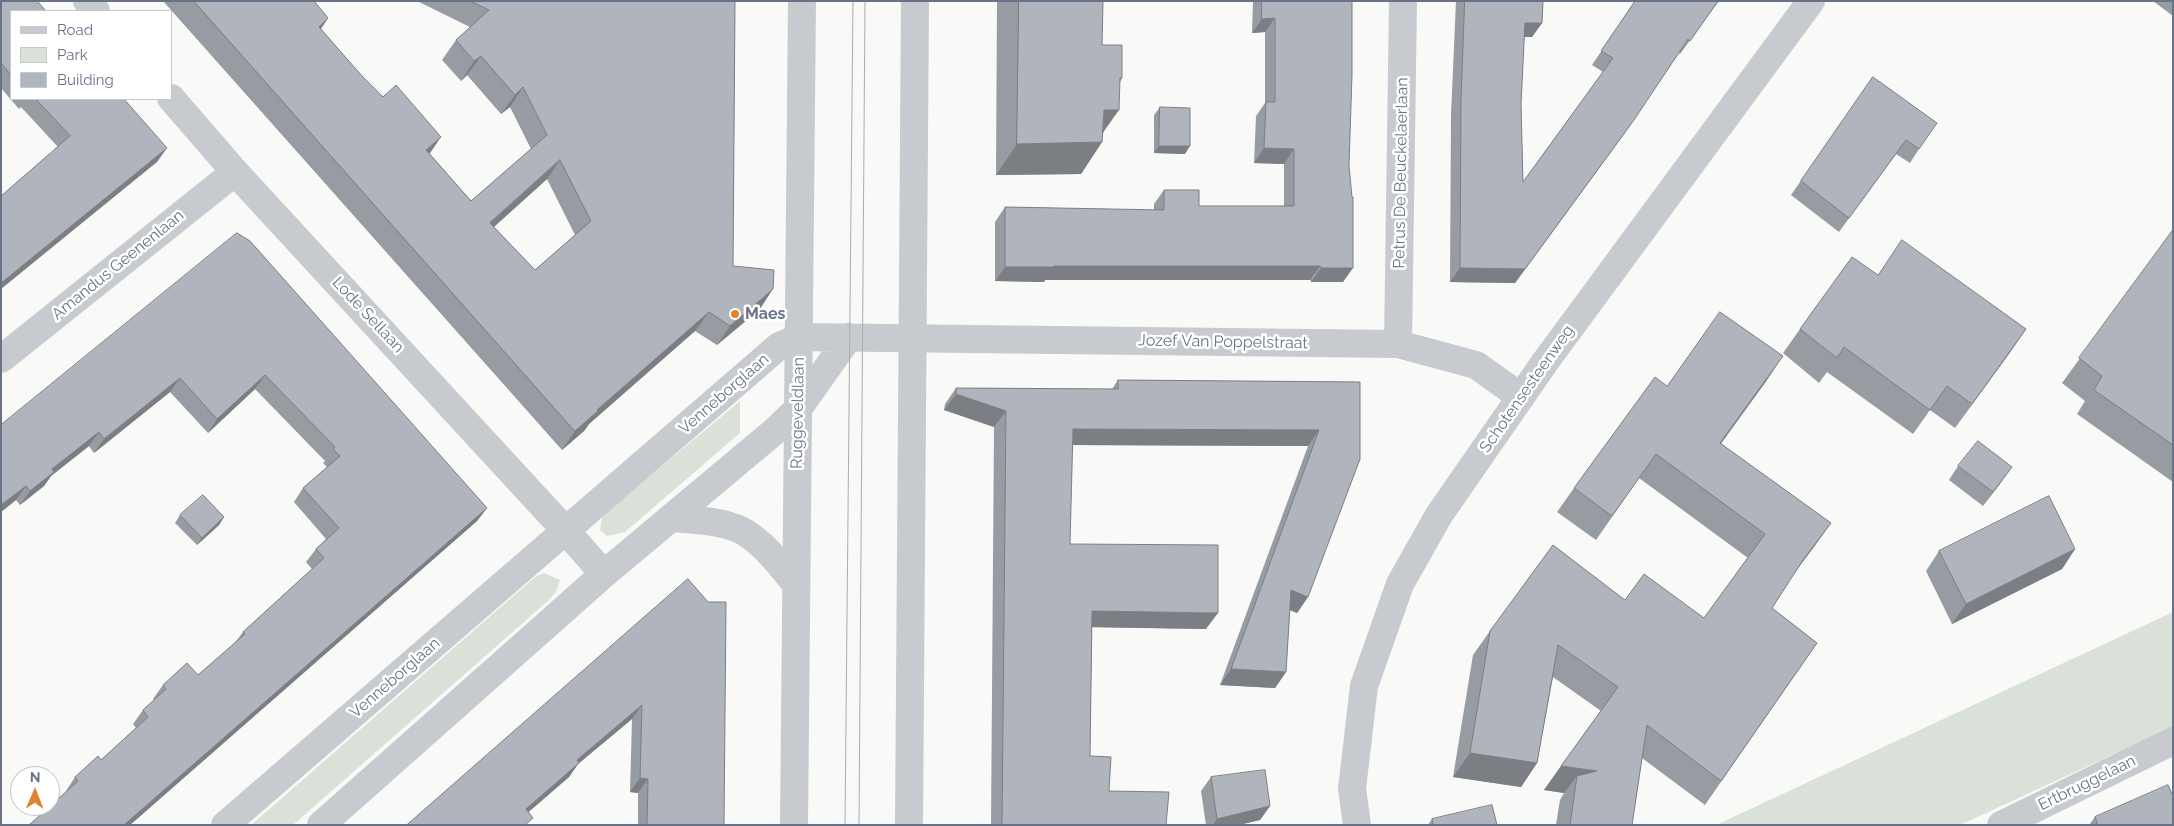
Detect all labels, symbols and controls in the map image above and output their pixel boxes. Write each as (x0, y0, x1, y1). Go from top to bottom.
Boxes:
legend (10, 10, 172, 100)
text: Road (57, 21, 93, 39)
text: Park (57, 46, 88, 64)
text: Building (57, 71, 114, 89)
street label: Petrus De Beuckelaerlaan (1390, 77, 1412, 269)
street label: Amandus Geenenlaan (48, 206, 188, 324)
street label: Lode Sellaan (328, 273, 408, 357)
place label: Maes (745, 304, 785, 324)
marker: Maes (729, 308, 741, 320)
street label: Schotensesteenweg (1476, 322, 1578, 456)
street label: Jozef Van Poppelstraat (1138, 331, 1308, 353)
street label: Venneborglaan (675, 350, 773, 438)
street label: Ruggeveldlaan (787, 357, 809, 469)
street label: Venneborglaan (346, 634, 444, 722)
street label: Ertbruggelaan (2035, 751, 2139, 815)
north arrow (10, 766, 60, 816)
text: N (30, 769, 41, 785)

